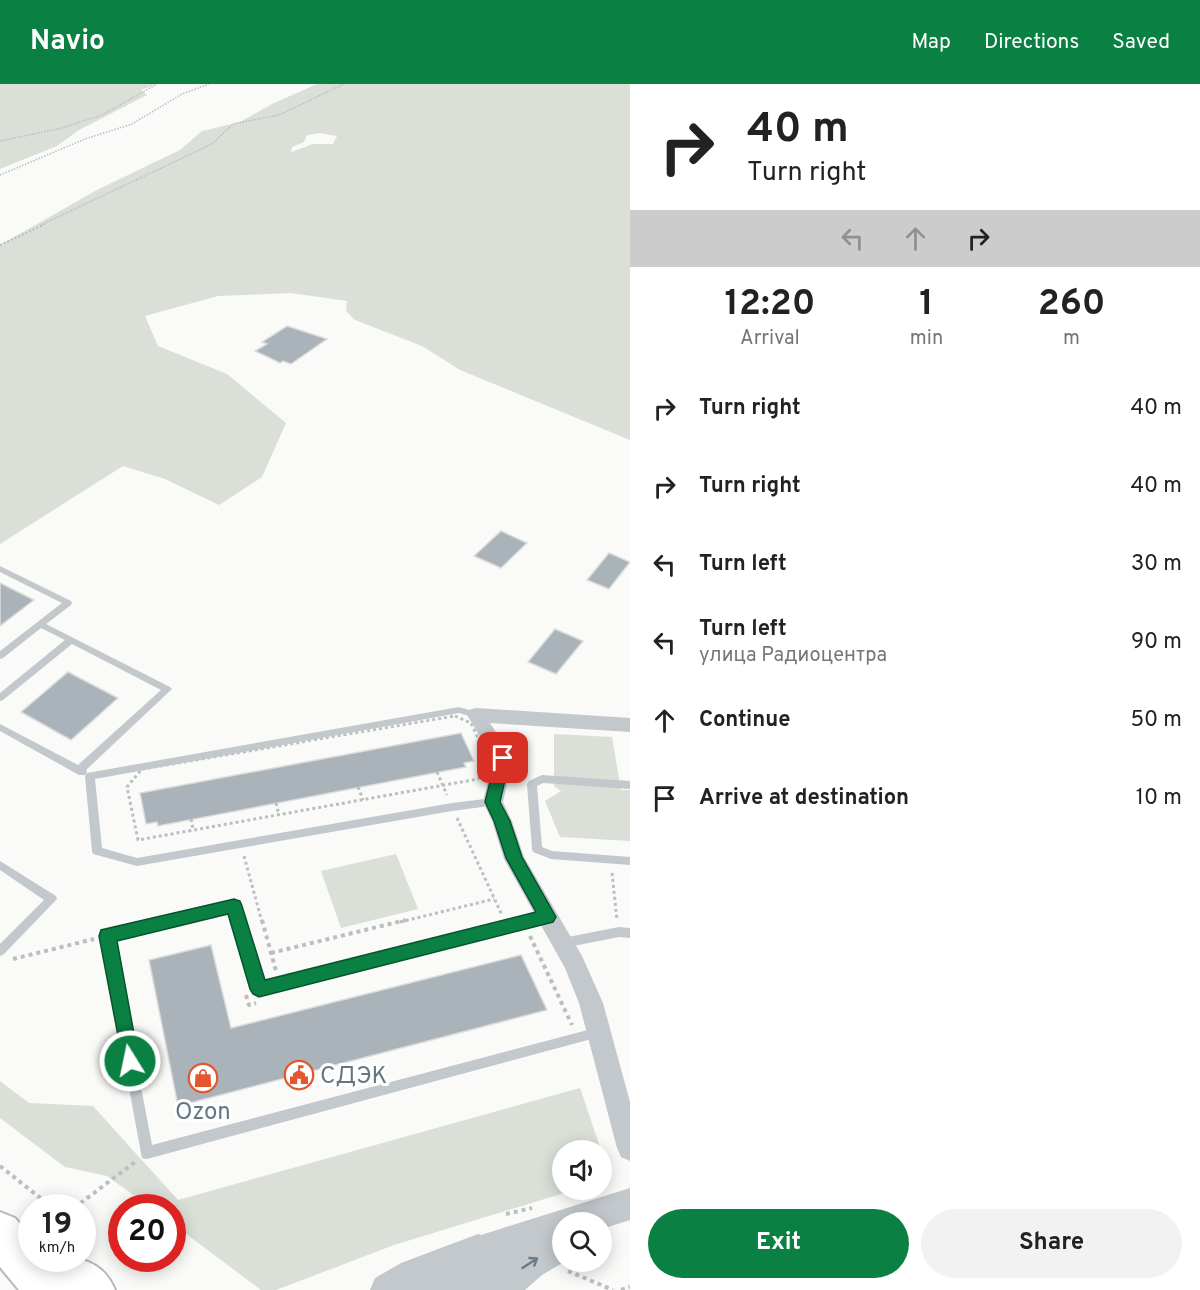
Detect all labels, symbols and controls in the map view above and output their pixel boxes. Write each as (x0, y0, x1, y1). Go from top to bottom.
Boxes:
text: Navio (30, 24, 105, 60)
text: Map (911, 29, 951, 56)
text: Directions (984, 29, 1079, 56)
text: Saved (1112, 29, 1170, 56)
text: 40 m (747, 104, 849, 157)
icon: right (648, 108, 726, 186)
text: Turn right (747, 156, 866, 190)
icon: left (836, 222, 869, 255)
icon: ahead (899, 222, 932, 255)
icon: right (962, 222, 995, 255)
text: 12:20 (725, 282, 815, 328)
text: 1 (919, 282, 934, 328)
text: 260 (1038, 282, 1105, 328)
text: Arrival (740, 326, 800, 352)
text: min (910, 326, 943, 352)
text: m (1063, 326, 1080, 352)
icon: right (648, 392, 681, 425)
text: Turn right (699, 395, 801, 422)
text: 40 m (1130, 395, 1182, 422)
icon: right (648, 470, 681, 503)
text: Turn right (699, 473, 801, 500)
text: 40 m (1130, 473, 1182, 500)
icon: left (648, 548, 681, 581)
text: Turn left (699, 551, 787, 578)
text: 30 m (1131, 551, 1182, 578)
text: Turn left (699, 616, 787, 643)
icon: left (648, 626, 681, 659)
text: 90 m (1131, 629, 1182, 656)
text: улица Радиоцентра (699, 643, 887, 669)
icon: ahead (648, 704, 681, 737)
text: Continue (699, 707, 790, 734)
text: 50 m (1130, 707, 1182, 734)
pin (477, 732, 528, 783)
icon: arrive (486, 741, 519, 774)
icon: arrive (648, 782, 681, 815)
text: Arrive at destination (699, 785, 909, 812)
text: 10 m (1136, 785, 1182, 812)
position arrow (98, 1029, 162, 1093)
public building icon: СДЭК (283, 1059, 315, 1091)
shop icon: Ozon (187, 1062, 219, 1094)
place label: СДЭК (320, 1062, 387, 1092)
place label: Ozon (175, 1098, 231, 1128)
map controls (552, 1140, 612, 1272)
button: sound (552, 1140, 612, 1200)
speed limit sign: 20 (108, 1194, 186, 1272)
text: 19 (42, 1207, 72, 1244)
button: Exit (648, 1209, 909, 1278)
button: Share (921, 1209, 1182, 1278)
button: search (552, 1212, 612, 1272)
text: km/h (39, 1239, 75, 1258)
one-way arrow (521, 1257, 538, 1269)

